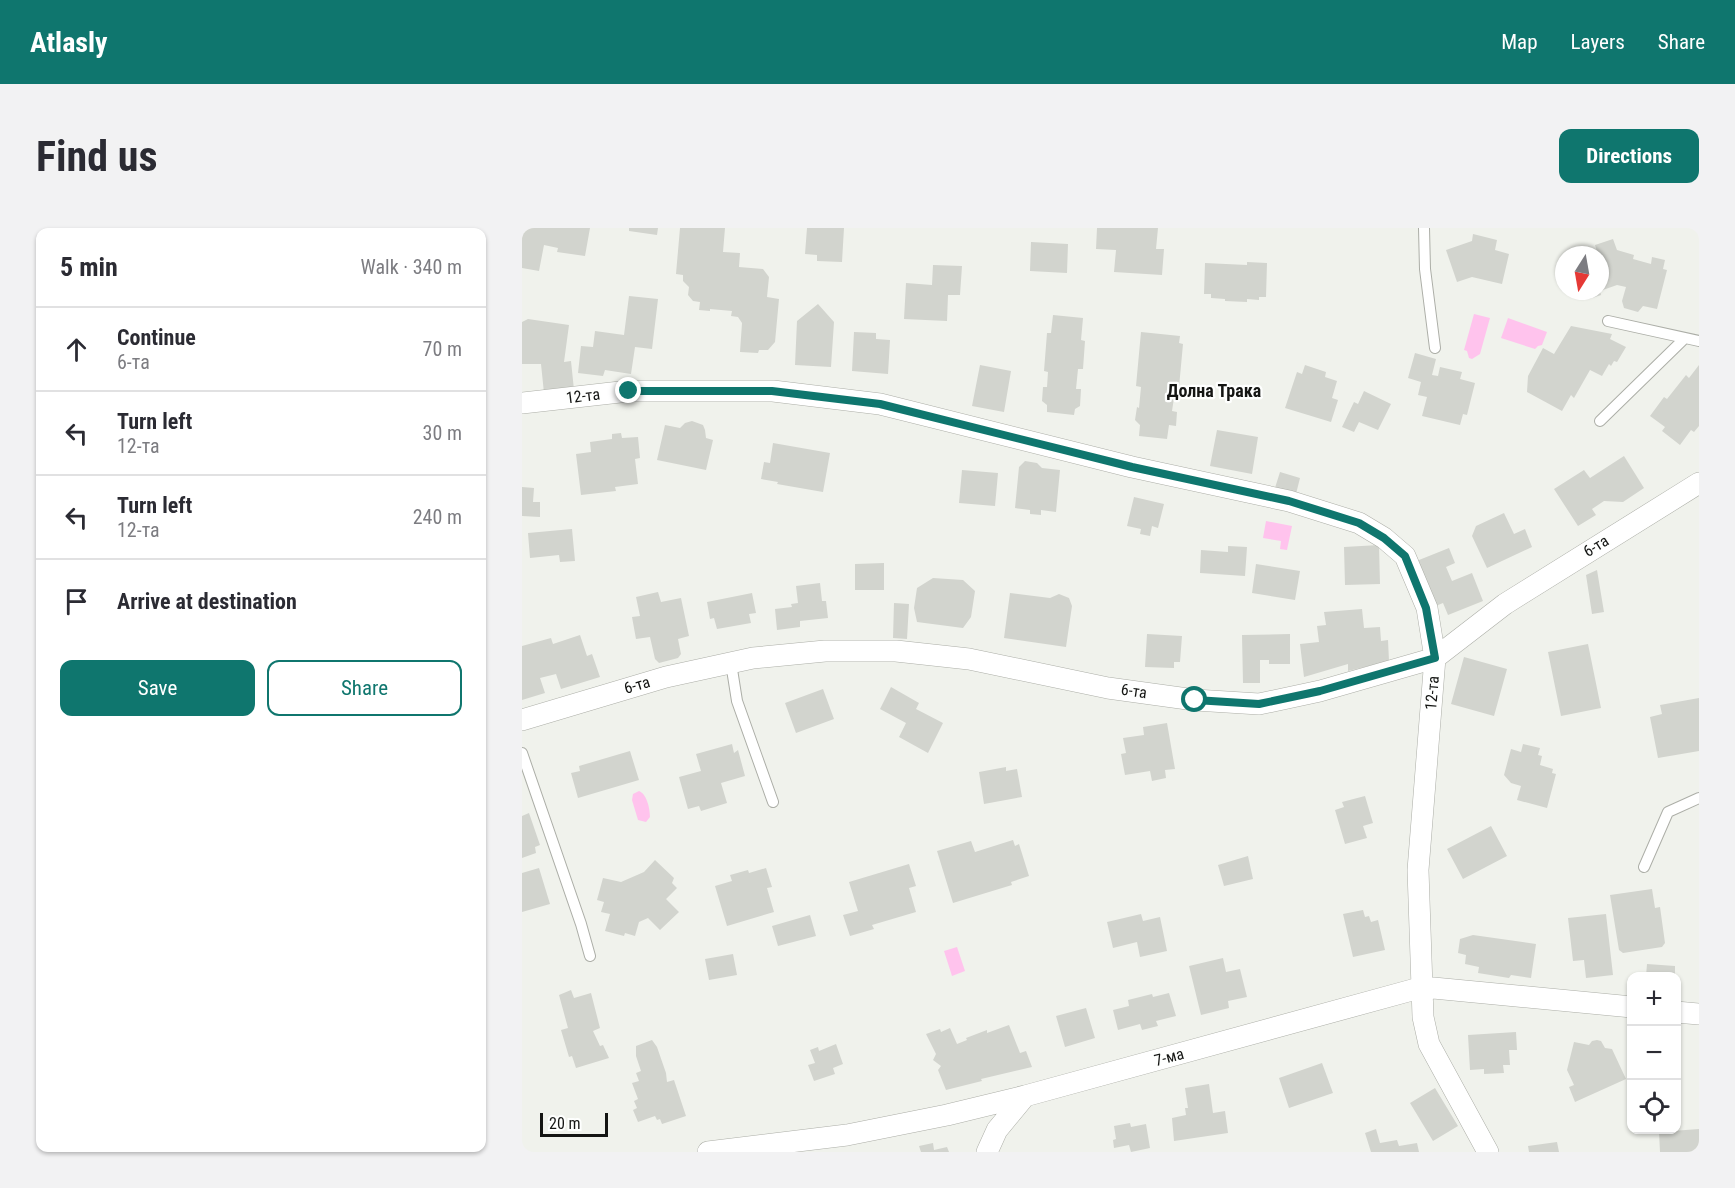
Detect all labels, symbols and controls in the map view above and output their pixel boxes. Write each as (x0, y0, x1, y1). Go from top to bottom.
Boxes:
text: Atlasly (30, 26, 108, 59)
text: Map (1501, 30, 1538, 54)
text: Layers (1571, 30, 1625, 54)
text: Share (1658, 30, 1705, 54)
button: Directions (1559, 129, 1699, 183)
text: Find us (36, 132, 157, 181)
north arrow (1555, 246, 1609, 300)
text: 5 min (60, 252, 118, 282)
text: Walk · 340 m (361, 255, 462, 279)
text: Continue (117, 325, 196, 350)
icon: ahead (60, 333, 93, 366)
text: 70 m (423, 337, 462, 361)
text: 6-та (117, 350, 150, 374)
route end (615, 377, 641, 403)
district label: Долна Трака (1167, 380, 1261, 401)
street label: 12-та (565, 384, 601, 408)
text: Turn left (117, 409, 192, 434)
icon: left (60, 417, 93, 450)
text: 30 m (423, 421, 462, 445)
text: 12-та (117, 434, 160, 458)
text: Turn left (117, 493, 192, 518)
icon: left (60, 501, 93, 534)
text: 240 m (413, 505, 462, 529)
text: 12-та (117, 518, 160, 542)
street label: 6-та (1580, 531, 1612, 561)
icon: arrive (60, 585, 93, 618)
text: Arrive at destination (117, 589, 297, 614)
button: Save (60, 660, 255, 716)
button: Share (267, 660, 462, 716)
street label: 6-та (622, 672, 652, 698)
street label: 12-та (1421, 675, 1443, 711)
street label: 6-та (1120, 680, 1148, 702)
route start (1181, 686, 1207, 712)
map controls (1627, 972, 1681, 1134)
button: + (1627, 972, 1681, 1026)
button: − (1627, 1026, 1681, 1080)
street label: 7-ма (1152, 1044, 1186, 1070)
button: locate (1627, 1080, 1681, 1134)
scale bar (540, 1110, 608, 1138)
text: 20 m (549, 1114, 581, 1133)

